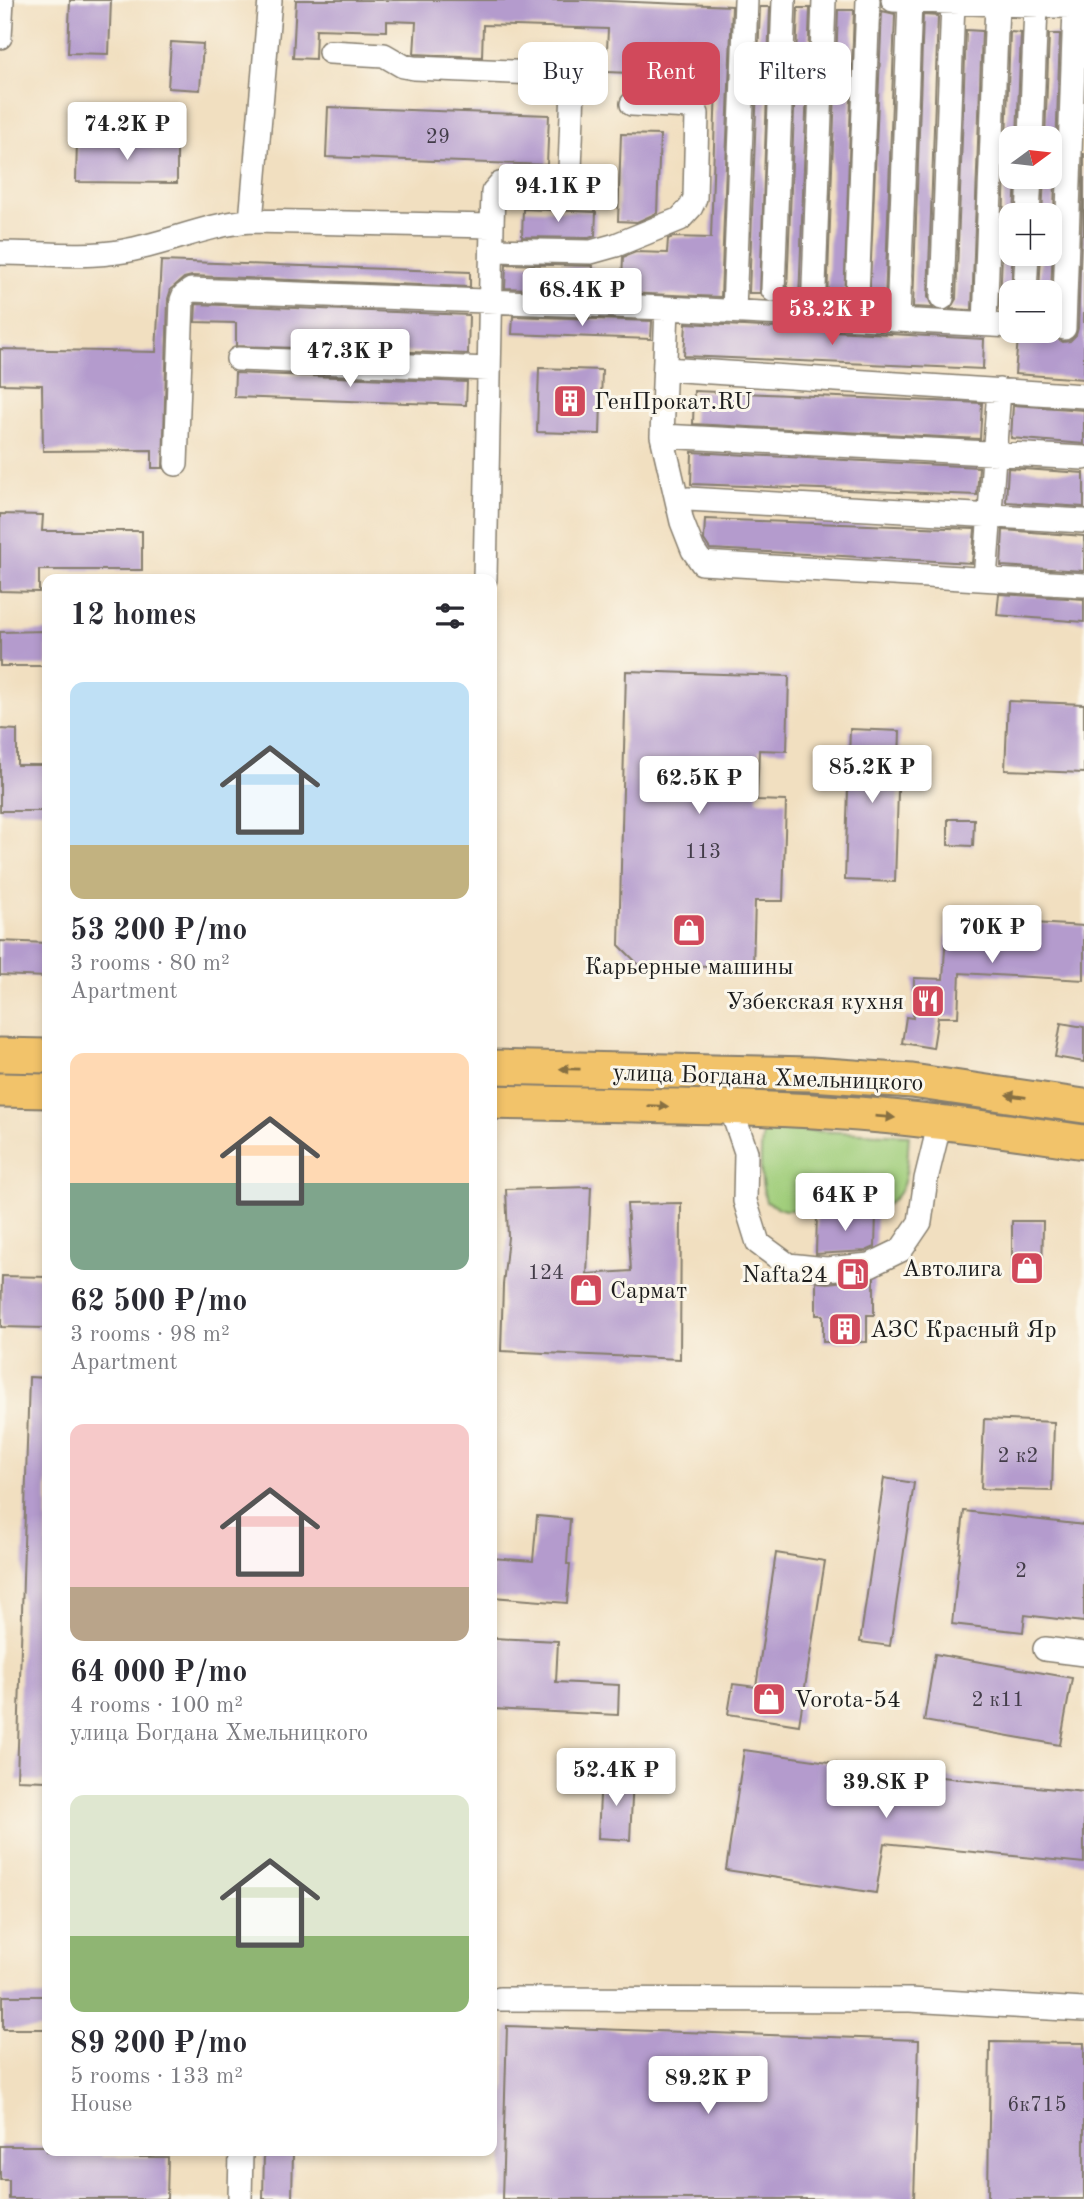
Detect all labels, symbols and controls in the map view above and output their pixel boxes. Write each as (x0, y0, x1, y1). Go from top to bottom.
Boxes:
chip: Buy (518, 42, 608, 105)
chip: Rent (622, 42, 720, 105)
chip: Filters (734, 42, 851, 105)
pin: 74.2K ₽ (62, 102, 192, 162)
text: 74.2K ₽ (84, 113, 170, 136)
north arrow (999, 126, 1062, 189)
map controls (999, 126, 1062, 343)
house number: 29 (426, 127, 450, 148)
pin: 94.1K ₽ (493, 164, 623, 224)
text: 94.1K ₽ (515, 175, 601, 198)
button: + (999, 203, 1062, 266)
pin: 68.4K ₽ (517, 268, 647, 328)
text: 68.4K ₽ (539, 279, 625, 302)
button: − (999, 280, 1062, 343)
pin: 53.2K ₽ (767, 288, 897, 347)
text: 53.2K ₽ (789, 298, 875, 321)
pin: 47.3K ₽ (285, 330, 415, 389)
text: 47.3K ₽ (307, 340, 393, 363)
building icon: ГенПрокат.RU (551, 382, 589, 420)
place label: ГенПрокат.RU (594, 391, 753, 415)
icon: filters (431, 597, 469, 635)
text: 12 homes (70, 601, 196, 631)
icon: home (207, 727, 333, 853)
pin: 85.2K ₽ (807, 746, 937, 805)
pin: 62.5K ₽ (634, 756, 764, 816)
text: 85.2K ₽ (829, 756, 915, 779)
text: 62.5K ₽ (656, 767, 742, 790)
house number: 113 (685, 842, 721, 863)
pin: 70K ₽ (943, 906, 1041, 965)
shop icon: Карьерные машины (670, 911, 708, 949)
text: 53 200 ₽/mo (70, 916, 247, 946)
text: 70K ₽ (959, 916, 1025, 939)
text: 3 rooms · 80 m² (70, 952, 230, 975)
place label: Карьерные машины (584, 956, 794, 980)
text: Apartment (70, 980, 178, 1003)
restaurant icon: Узбекская кухня (909, 982, 947, 1020)
place label: Узбекская кухня (726, 991, 904, 1015)
street label: улица Богдана Хмельницкого (612, 1062, 924, 1096)
one-way arrow (559, 1064, 581, 1075)
one-way arrow (1005, 1090, 1027, 1101)
icon: home (207, 1098, 333, 1224)
one-way arrow (647, 1101, 669, 1112)
one-way arrow (874, 1112, 896, 1123)
pin: 64K ₽ (796, 1174, 894, 1233)
text: 64K ₽ (812, 1184, 878, 1207)
shop icon: Автолига (1008, 1249, 1046, 1287)
fuel station icon: Nafta24 (834, 1255, 872, 1293)
place label: Автолига (902, 1258, 1002, 1282)
house number: 124 (528, 1263, 564, 1284)
place label: Nafta24 (742, 1264, 828, 1288)
shop icon: Сармат (567, 1271, 605, 1309)
place label: Сармат (610, 1280, 687, 1304)
text: 62 500 ₽/mo (70, 1287, 247, 1317)
building icon: АЗС Красный Яр (826, 1310, 864, 1348)
place label: АЗС Красный Яр (870, 1319, 1057, 1343)
text: 3 rooms · 98 m² (70, 1323, 230, 1346)
text: Apartment (70, 1351, 178, 1374)
house number: 2 к2 (998, 1446, 1038, 1467)
icon: home (207, 1469, 333, 1595)
house number: 2 (1015, 1561, 1027, 1582)
text: 64 000 ₽/mo (70, 1658, 247, 1688)
shop icon: Vorota-54 (750, 1680, 788, 1718)
place label: Vorota-54 (794, 1689, 901, 1713)
house number: 2 к11 (972, 1690, 1024, 1711)
text: 4 rooms · 100 m² (70, 1694, 243, 1717)
text: улица Богдана Хмельницкого (70, 1722, 368, 1745)
pin: 52.4K ₽ (551, 1748, 681, 1808)
text: 52.4K ₽ (573, 1759, 659, 1782)
pin: 39.8K ₽ (821, 1760, 951, 1820)
text: 39.8K ₽ (843, 1771, 929, 1794)
icon: home (207, 1840, 333, 1966)
text: 89 200 ₽/mo (70, 2029, 247, 2059)
pin: 89.2K ₽ (643, 2056, 773, 2116)
text: 5 rooms · 133 m² (70, 2065, 243, 2088)
text: 89.2K ₽ (665, 2067, 751, 2090)
text: House (70, 2093, 132, 2116)
house number: 6к715 (1007, 2095, 1067, 2116)

